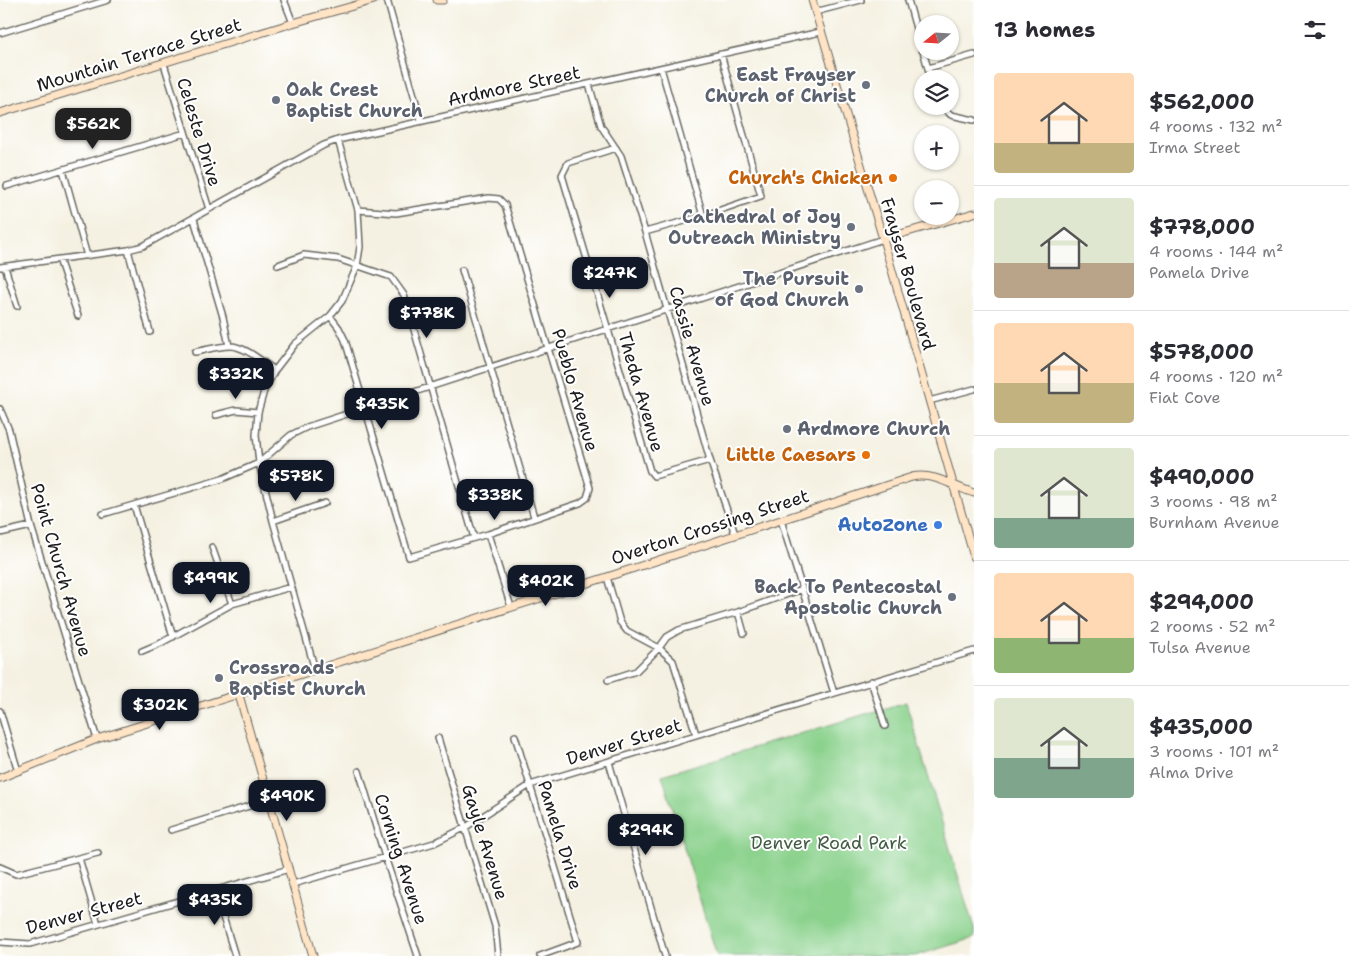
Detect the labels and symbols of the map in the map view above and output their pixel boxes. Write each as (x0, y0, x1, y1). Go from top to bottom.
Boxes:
street label: Mountain Terrace Street (34, 12, 244, 98)
north arrow (914, 15, 959, 60)
street label: Ardmore Street (446, 60, 583, 112)
place label: East Frayser Church of Christ (705, 63, 856, 108)
street label: Celeste Drive (171, 75, 227, 189)
place label: Oak Crest Baptist Church (286, 78, 423, 123)
marker: East Frayser Church of Christ (860, 79, 872, 91)
marker: Oak Crest Baptist Church (270, 94, 282, 106)
pin: $562K (58, 108, 128, 150)
place label: Church's Chicken (728, 166, 883, 190)
marker: Church's Chicken (887, 172, 899, 184)
street label: Frayser Boulevard (875, 195, 941, 353)
place label: Cathedral of Joy Outreach Ministry (668, 205, 841, 250)
marker: Cathedral of Joy Outreach Ministry (845, 221, 857, 233)
pin: $247K (575, 256, 645, 299)
place label: The Pursuit of God Church (715, 267, 849, 312)
street label: Cassie Avenue (663, 283, 721, 409)
marker: The Pursuit of God Church (853, 283, 865, 295)
pin: $778K (392, 296, 462, 339)
street label: Pueblo Avenue (546, 326, 604, 454)
street label: Theda Avenue (612, 329, 670, 455)
pin: $332K (201, 358, 271, 400)
pin: $435K (347, 388, 417, 430)
place label: Ardmore Church (797, 417, 950, 441)
marker: Ardmore Church (781, 423, 793, 435)
place label: Little Caesars (726, 443, 856, 467)
marker: Little Caesars (860, 449, 872, 461)
pin: $578K (261, 460, 331, 502)
pin: $338K (460, 478, 530, 521)
street label: Point Church Avenue (25, 480, 97, 660)
street label: Overton Crossing Street (608, 484, 812, 570)
place label: AutoZone (838, 513, 928, 537)
marker: AutoZone (932, 519, 944, 531)
pin: $499K (176, 562, 246, 604)
pin: $402K (511, 564, 581, 607)
place label: Back To Pentecostal Apostolic Church (754, 575, 942, 620)
marker: Back To Pentecostal Apostolic Church (946, 591, 958, 603)
place label: Crossroads Baptist Church (229, 656, 366, 701)
marker: Crossroads Baptist Church (213, 672, 225, 684)
pin: $302K (125, 688, 195, 731)
street label: Denver Street (563, 713, 685, 771)
street label: Pamela Drive (532, 777, 588, 893)
pin: $490K (252, 780, 322, 822)
street label: Gayle Avenue (456, 781, 514, 903)
street label: Corning Avenue (369, 790, 433, 928)
pin: $294K (611, 814, 681, 856)
park label: Denver Road Park (751, 831, 907, 855)
pin: $435K (180, 884, 250, 926)
street label: Denver Street (23, 886, 145, 940)

